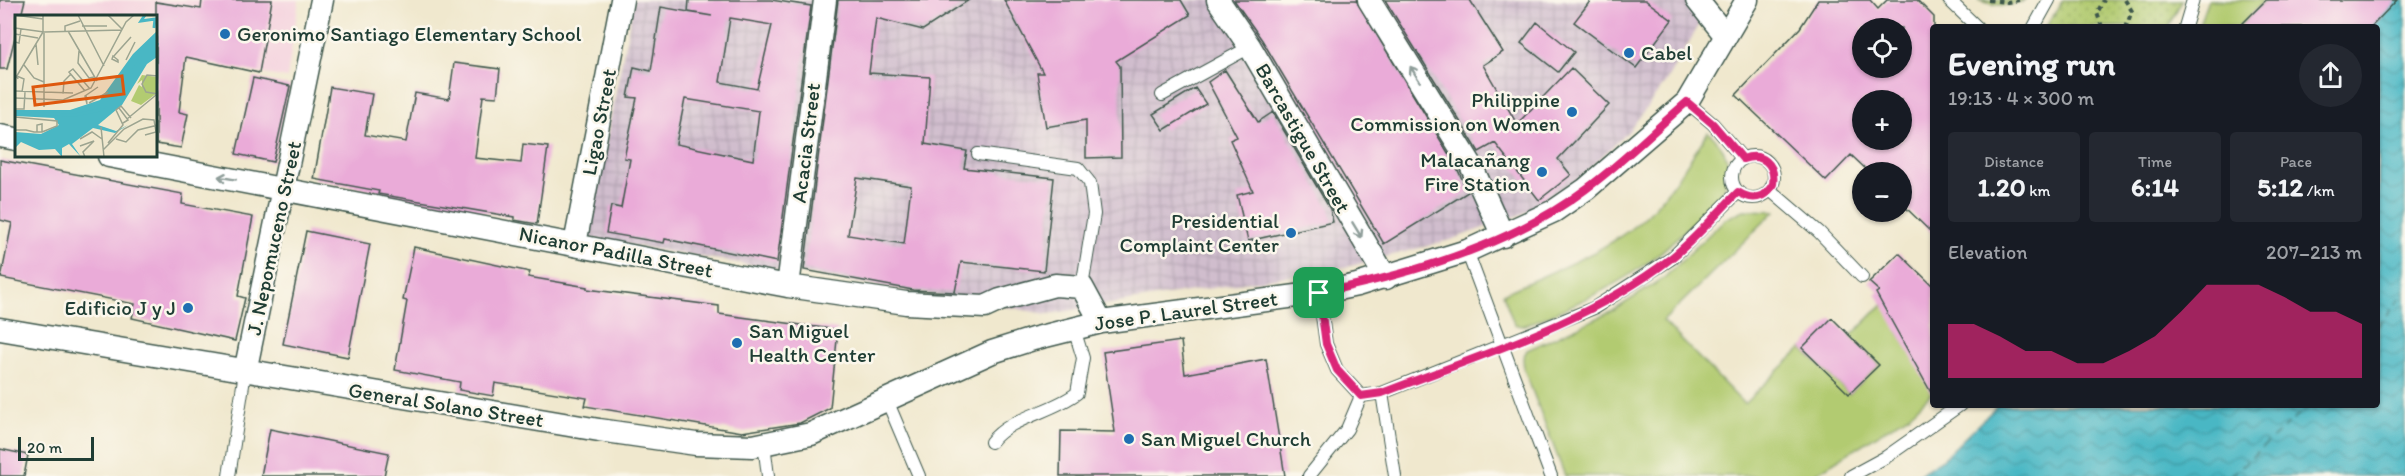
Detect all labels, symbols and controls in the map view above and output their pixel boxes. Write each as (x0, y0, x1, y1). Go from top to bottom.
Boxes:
inset map (15, 15, 158, 158)
map controls (1852, 18, 1912, 222)
button: locate (1852, 18, 1912, 78)
place label: Geronimo Santiago Elementary School (237, 21, 582, 46)
marker: Geronimo Santiago Elementary School (218, 27, 232, 41)
place label: Cabel (1641, 40, 1692, 65)
text: Evening run (1948, 44, 2115, 83)
button: share (2299, 44, 2362, 107)
marker: Cabel (1622, 46, 1636, 60)
street label: Barcastigue Street (1251, 59, 1356, 217)
street label: Ligao Street (576, 66, 621, 177)
one-way arrow (1408, 66, 1420, 83)
street label: Acacia Street (786, 81, 825, 204)
text: 19:13 · 4 × 300 m (1948, 86, 2094, 110)
place label: Philippine Commission on Women (1350, 87, 1560, 136)
button: + (1852, 90, 1912, 150)
marker: Philippine Commission on Women (1565, 105, 1579, 119)
street label: J. Nepomuceno Street (241, 138, 306, 337)
place label: Malacañang Fire Station (1420, 147, 1530, 196)
text: Distance (1984, 152, 2044, 171)
text: Time (2138, 152, 2172, 171)
text: Pace (2280, 152, 2312, 171)
button: − (1852, 162, 1912, 222)
marker: Malacañang Fire Station (1535, 165, 1549, 179)
text: 1.20 (1978, 171, 2026, 203)
text: 6:14 (2131, 171, 2179, 203)
text: 5:12 (2257, 171, 2303, 203)
one-way arrow (218, 172, 238, 183)
text: km (2026, 181, 2050, 200)
text: /km (2303, 181, 2335, 200)
place label: Presidential Complaint Center (1119, 208, 1279, 257)
street label: Nicanor Padilla Street (517, 220, 715, 283)
one-way arrow (1351, 221, 1363, 238)
marker: Presidential Complaint Center (1284, 226, 1298, 240)
text: Elevation (1948, 240, 2027, 264)
text: 207–213 m (2266, 240, 2362, 264)
pin (1293, 267, 1344, 318)
icon: arrive (1302, 276, 1335, 309)
street label: Jose P. Laurel Street (1093, 285, 1279, 336)
place label: Edificio J y J (64, 295, 176, 320)
marker: Edificio J y J (181, 301, 195, 315)
place label: San Miguel Health Center (749, 318, 876, 367)
marker: San Miguel Health Center (730, 336, 744, 350)
street label: General Solano Street (347, 377, 546, 432)
place label: San Miguel Church (1141, 426, 1312, 451)
marker: San Miguel Church (1122, 432, 1136, 446)
scale bar (18, 434, 94, 462)
text: 20 m (27, 438, 62, 457)

